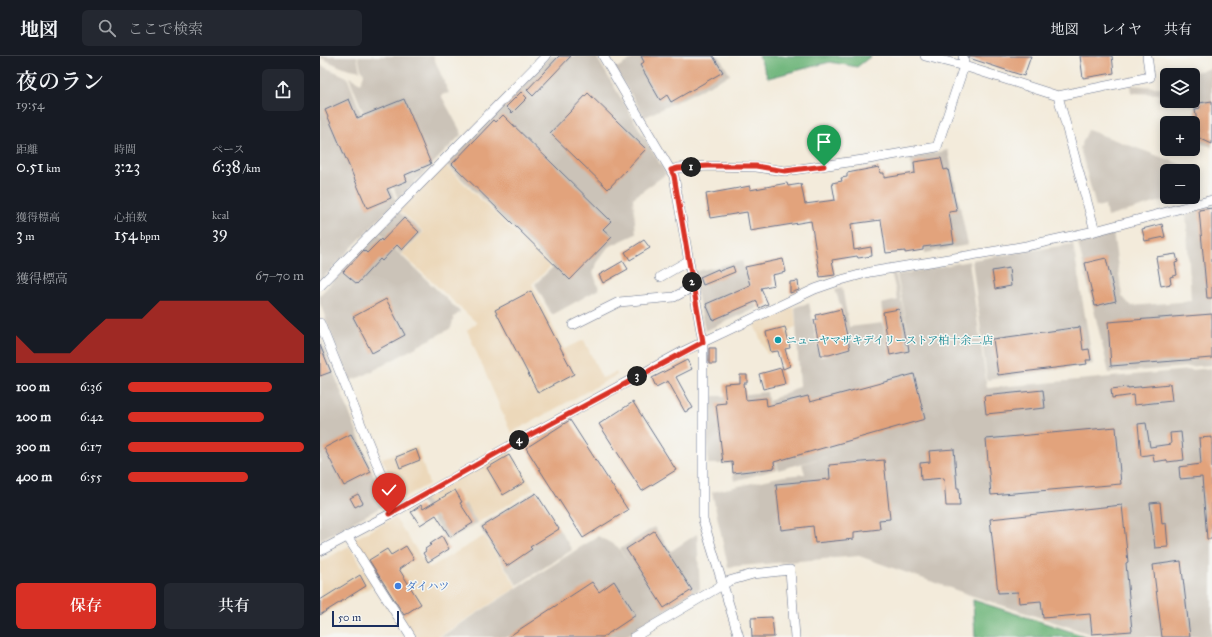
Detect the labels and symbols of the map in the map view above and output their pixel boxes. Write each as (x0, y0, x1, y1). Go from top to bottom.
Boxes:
pin (807, 125, 841, 166)
pin: 1 (681, 157, 701, 177)
pin: 2 (682, 272, 702, 292)
place label: ニューヤマザキデイリーストア柏十余二店 (786, 334, 993, 347)
marker: ニューヤマザキデイリーストア柏十余二店 (773, 335, 783, 345)
pin: 3 (627, 366, 647, 386)
pin: 4 (509, 430, 529, 450)
pin (372, 473, 406, 514)
place label: ダイハツ (406, 580, 450, 593)
marker: ダイハツ (393, 581, 403, 591)
scale bar (332, 609, 399, 628)

